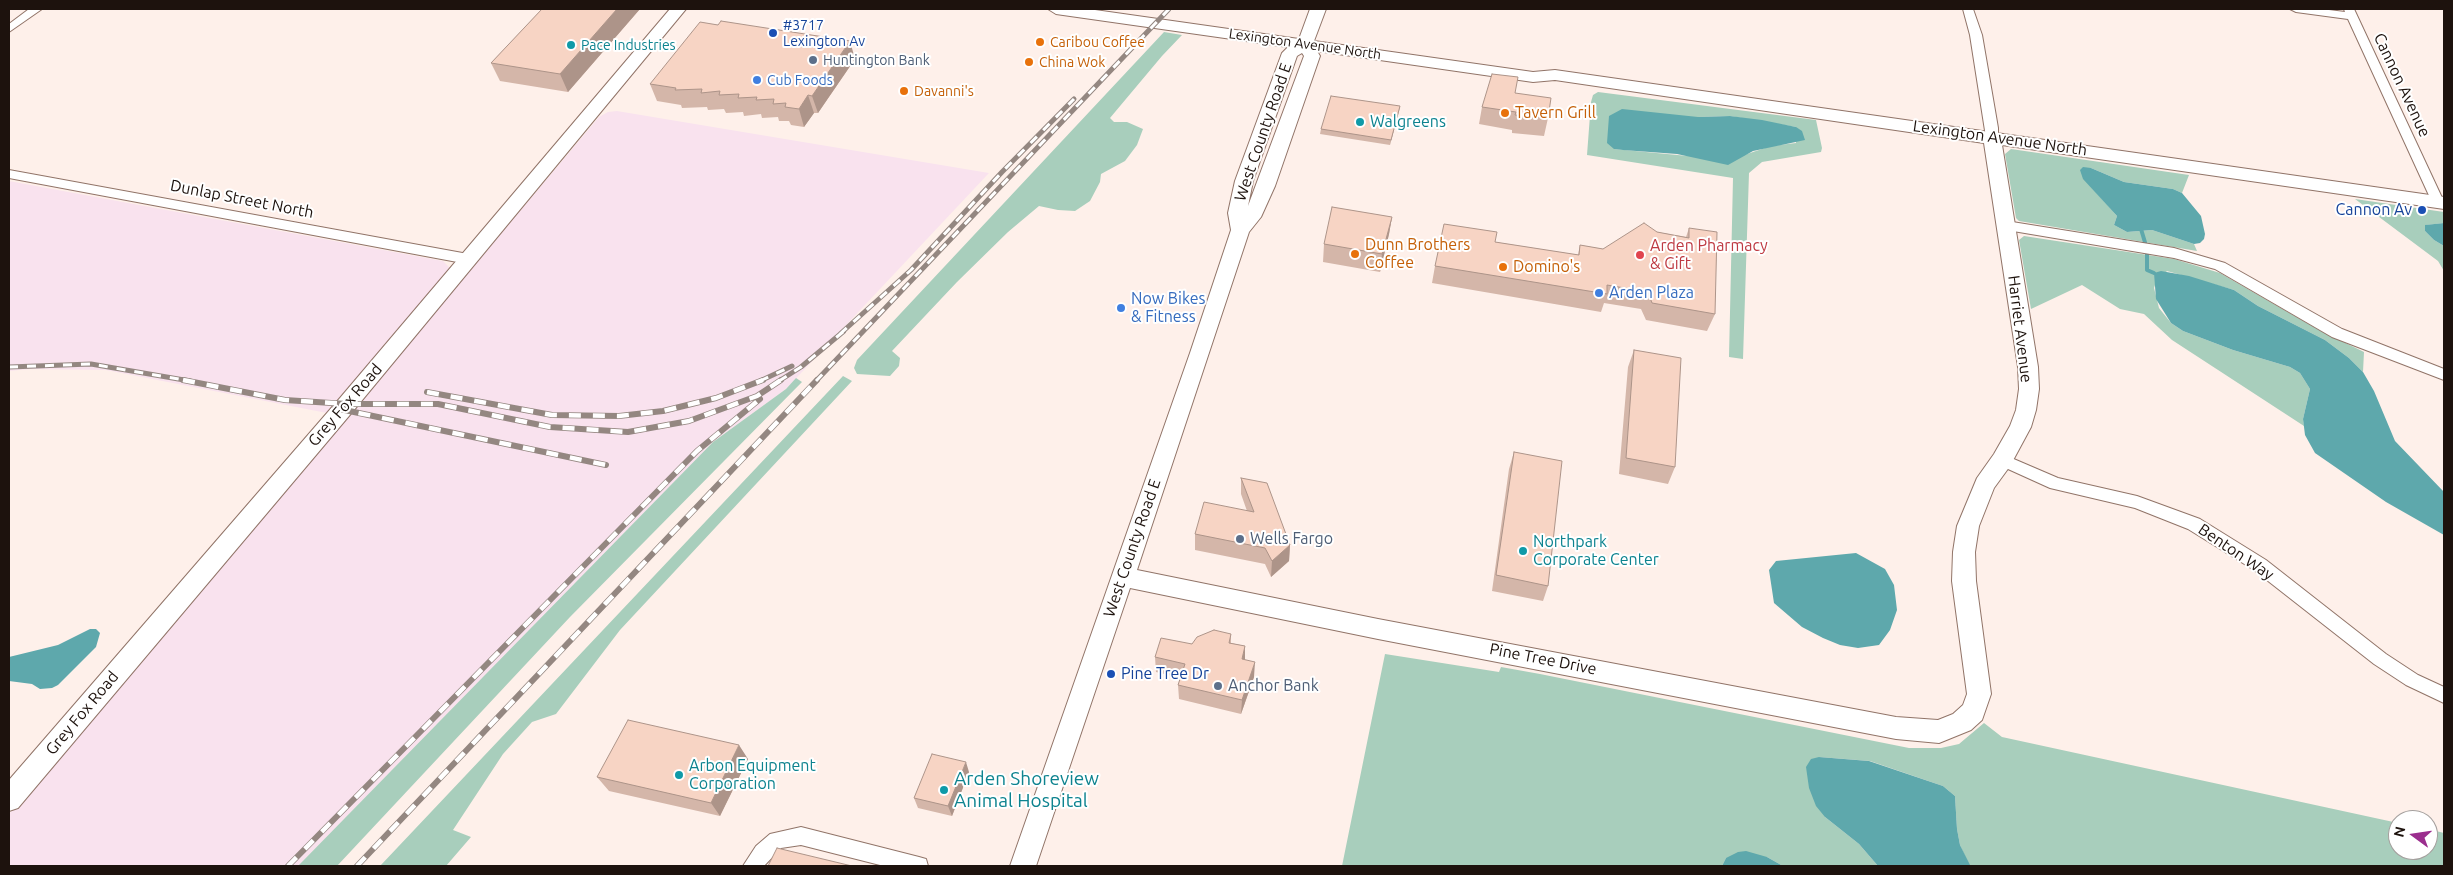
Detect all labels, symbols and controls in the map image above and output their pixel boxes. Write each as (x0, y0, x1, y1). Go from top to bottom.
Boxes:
place label: #3717 Lexington Av (783, 17, 865, 49)
street label: Lexington Avenue North (1228, 25, 1382, 63)
marker: #3717 Lexington Av (767, 27, 779, 39)
street label: Cannon Avenue (2370, 30, 2434, 140)
place label: Caribou Coffee (1050, 34, 1145, 50)
marker: Caribou Coffee (1034, 36, 1046, 48)
place label: Pace Industries (581, 37, 676, 53)
marker: Pace Industries (565, 39, 577, 51)
place label: Huntington Bank (823, 52, 930, 68)
marker: Huntington Bank (807, 54, 819, 66)
place label: China Wok (1039, 54, 1105, 70)
marker: China Wok (1023, 56, 1035, 68)
street label: West County Road E (1230, 60, 1296, 204)
place label: Cub Foods (767, 72, 833, 88)
marker: Cub Foods (751, 74, 763, 86)
place label: Davanni's (914, 83, 974, 99)
marker: Davanni's (898, 85, 910, 97)
place label: Tavern Grill (1515, 103, 1596, 123)
marker: Tavern Grill (1499, 107, 1511, 119)
place label: Walgreens (1370, 112, 1446, 132)
marker: Walgreens (1354, 116, 1366, 128)
street label: Lexington Avenue North (1912, 116, 2088, 160)
street label: Dunlap Street North (169, 176, 315, 222)
place label: Cannon Av (2336, 200, 2412, 220)
marker: Cannon Av (2416, 204, 2428, 216)
place label: Dunn Brothers Coffee (1365, 235, 1470, 273)
place label: Arden Pharmacy & Gift (1650, 236, 1768, 274)
marker: Dunn Brothers Coffee (1349, 248, 1361, 260)
marker: Arden Pharmacy & Gift (1634, 249, 1646, 261)
place label: Domino's (1513, 257, 1580, 277)
marker: Domino's (1497, 261, 1509, 273)
street label: Harriet Avenue (2004, 274, 2036, 384)
place label: Arden Plaza (1609, 283, 1694, 303)
marker: Arden Plaza (1593, 287, 1605, 299)
place label: Now Bikes & Fitness (1131, 289, 1205, 327)
marker: Now Bikes & Fitness (1115, 302, 1127, 314)
street label: Grey Fox Road (304, 360, 386, 450)
street label: West County Road E (1099, 476, 1165, 620)
street label: Benton Way (2195, 520, 2277, 584)
place label: Wells Fargo (1250, 529, 1333, 549)
place label: Northpark Corporate Center (1533, 532, 1659, 570)
marker: Wells Fargo (1234, 533, 1246, 545)
marker: Northpark Corporate Center (1517, 545, 1529, 557)
street label: Pine Tree Drive (1488, 639, 1598, 679)
place label: Pine Tree Dr (1121, 664, 1209, 684)
street label: Grey Fox Road (42, 667, 122, 759)
marker: Pine Tree Dr (1105, 668, 1117, 680)
place label: Anchor Bank (1228, 676, 1319, 696)
marker: Anchor Bank (1212, 680, 1224, 692)
place label: Arbon Equipment Corporation (689, 756, 816, 794)
place label: Arden Shoreview Animal Hospital (954, 768, 1099, 812)
marker: Arbon Equipment Corporation (673, 769, 685, 781)
marker: Arden Shoreview Animal Hospital (938, 784, 950, 796)
north arrow (2388, 810, 2438, 860)
text: N (2390, 825, 2408, 839)

